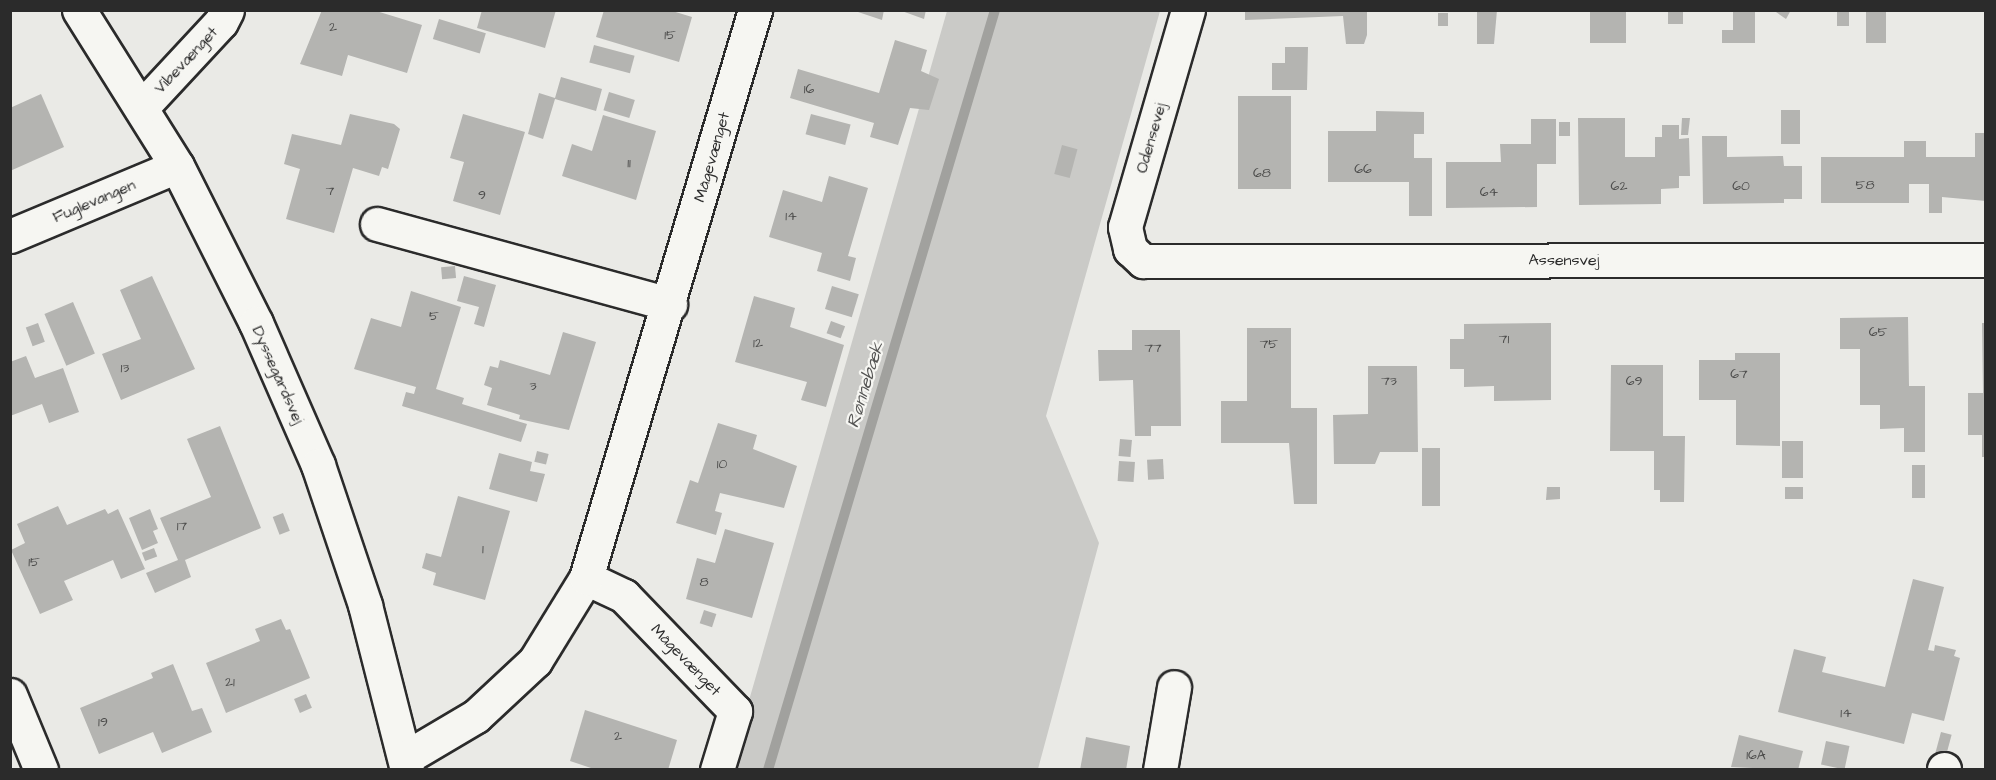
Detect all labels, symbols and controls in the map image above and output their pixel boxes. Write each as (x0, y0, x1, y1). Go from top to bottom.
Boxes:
house number: 2 (329, 19, 337, 35)
street label: Vibevænget (150, 23, 222, 97)
house number: 15 (664, 27, 676, 43)
house number: 16 (804, 81, 814, 97)
street label: Odensevej (1132, 101, 1170, 175)
street label: Mågevænget (690, 110, 734, 204)
house number: 11 (627, 155, 631, 171)
house number: 66 (1354, 161, 1372, 177)
house number: 68 (1253, 165, 1271, 181)
street label: Fuglevangen (50, 175, 138, 227)
house number: 58 (1856, 177, 1874, 193)
house number: 62 (1611, 178, 1627, 194)
house number: 60 (1732, 178, 1750, 194)
house number: 7 (326, 183, 334, 199)
house number: 64 (1480, 184, 1498, 200)
house number: 9 (478, 187, 486, 203)
house number: 14 (785, 208, 797, 224)
street label: Assensvej (1529, 250, 1599, 270)
house number: 5 (429, 308, 439, 324)
street label: Dyssegårdsvej (248, 323, 308, 427)
house number: 65 (1869, 324, 1887, 340)
house number: 71 (1499, 331, 1509, 347)
house number: 12 (753, 335, 763, 351)
house number: 75 (1260, 336, 1278, 352)
water label: Rønnebæk (843, 340, 889, 430)
house number: 77 (1144, 340, 1162, 356)
house number: 13 (121, 360, 129, 376)
house number: 67 (1730, 366, 1748, 382)
house number: 73 (1381, 373, 1397, 389)
house number: 69 (1626, 373, 1642, 389)
house number: 3 (529, 378, 537, 394)
house number: 10 (717, 456, 727, 472)
house number: 17 (177, 518, 187, 534)
house number: 1 (482, 541, 484, 557)
house number: 15 (28, 554, 40, 570)
house number: 8 (699, 574, 709, 590)
street label: Mågevænget (647, 620, 725, 700)
house number: 21 (225, 674, 235, 690)
house number: 14 (1840, 705, 1852, 721)
house number: 19 (98, 714, 108, 730)
house number: 2 (614, 728, 622, 744)
house number: 16A (1746, 747, 1766, 763)

